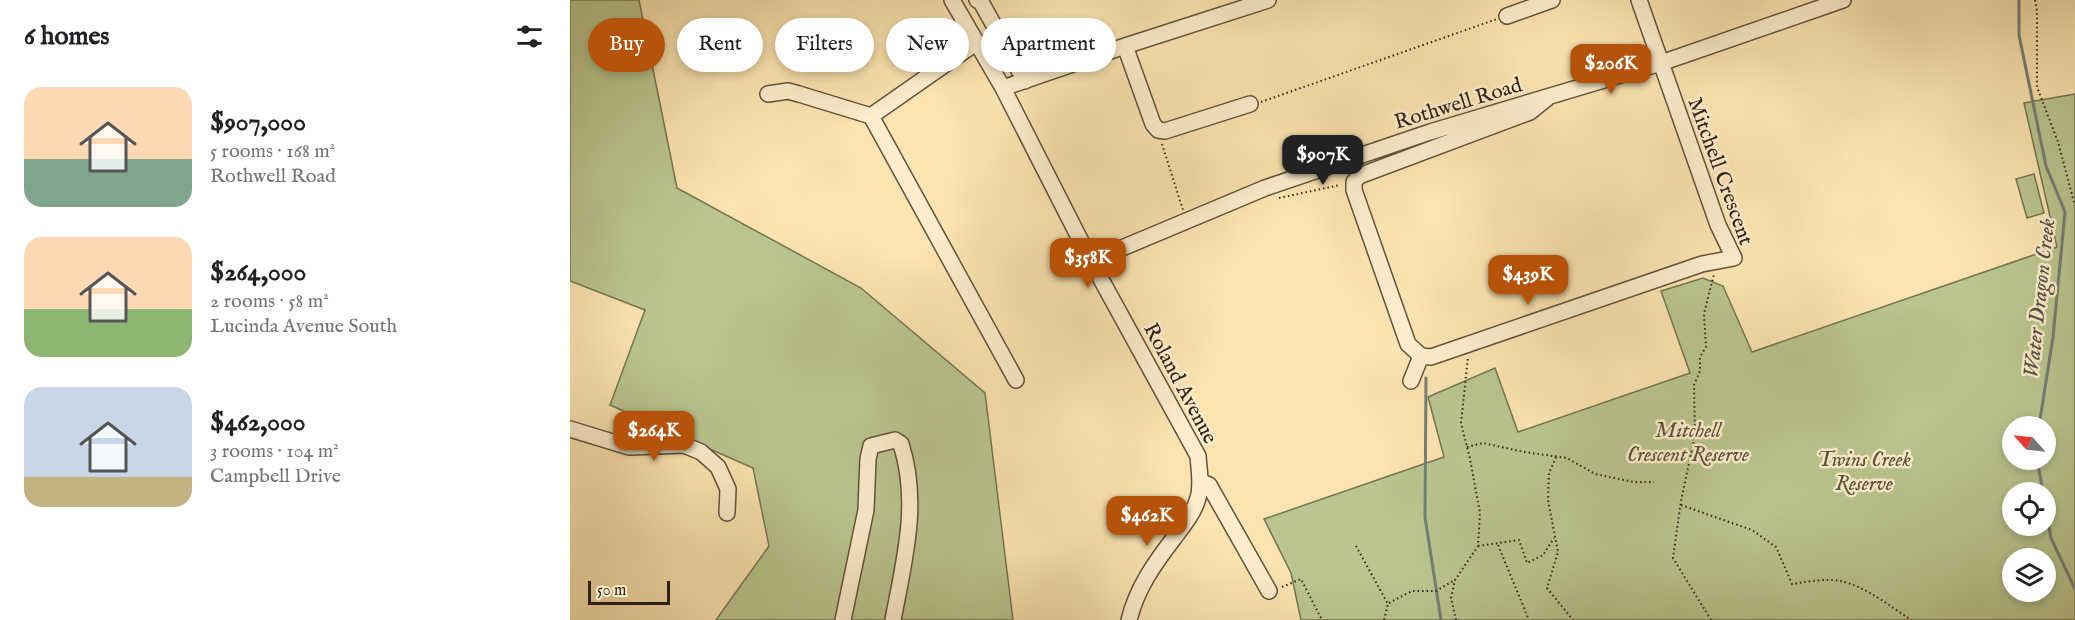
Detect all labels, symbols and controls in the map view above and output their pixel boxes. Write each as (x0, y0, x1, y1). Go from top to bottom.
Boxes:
chip: Buy (588, 18, 665, 72)
chip: Rent (677, 18, 763, 72)
chip: Filters (775, 18, 874, 72)
chip: New (886, 18, 969, 72)
chip: Apartment (981, 18, 1116, 72)
text: 6 homes (24, 20, 109, 53)
icon: filters (513, 20, 546, 53)
pin: $206K (1569, 44, 1653, 95)
text: $206K (1584, 51, 1638, 76)
street label: Rothwell Road (1391, 72, 1526, 137)
street label: Mitchell Crescent (1680, 94, 1759, 249)
text: $907,000 (210, 106, 306, 139)
icon: home (72, 111, 144, 183)
pin: $907K (1281, 135, 1365, 186)
text: 5 rooms · 168 m² (210, 139, 335, 164)
text: $907K (1296, 142, 1350, 167)
text: Rothwell Road (210, 164, 336, 189)
water label: Water Dragon Creek (2018, 217, 2062, 379)
pin: $358K (1046, 238, 1130, 289)
text: $358K (1064, 245, 1112, 270)
pin: $439K (1486, 255, 1570, 306)
text: $264,000 (210, 256, 306, 289)
icon: home (72, 261, 144, 333)
text: $439K (1502, 262, 1554, 287)
text: 2 rooms · 58 m² (210, 289, 329, 314)
text: Lucinda Avenue South (210, 314, 397, 339)
street label: Roland Avenue (1137, 319, 1223, 449)
text: $462,000 (210, 406, 306, 439)
icon: home (72, 411, 144, 483)
pin: $264K (612, 411, 696, 462)
north arrow (2002, 416, 2056, 470)
map controls (2002, 416, 2056, 602)
text: $264K (627, 418, 681, 443)
park label: Mitchell Crescent Reserve (1627, 418, 1749, 469)
text: 3 rooms · 104 m² (210, 439, 339, 464)
park label: Twins Creek Reserve (1817, 447, 1911, 498)
text: Campbell Drive (210, 464, 341, 489)
button: locate (2002, 482, 2056, 536)
pin: $462K (1105, 496, 1189, 547)
text: $462K (1120, 503, 1174, 528)
button: layers (2002, 548, 2056, 602)
scale bar (588, 578, 670, 606)
text: 50 m (597, 581, 626, 601)

